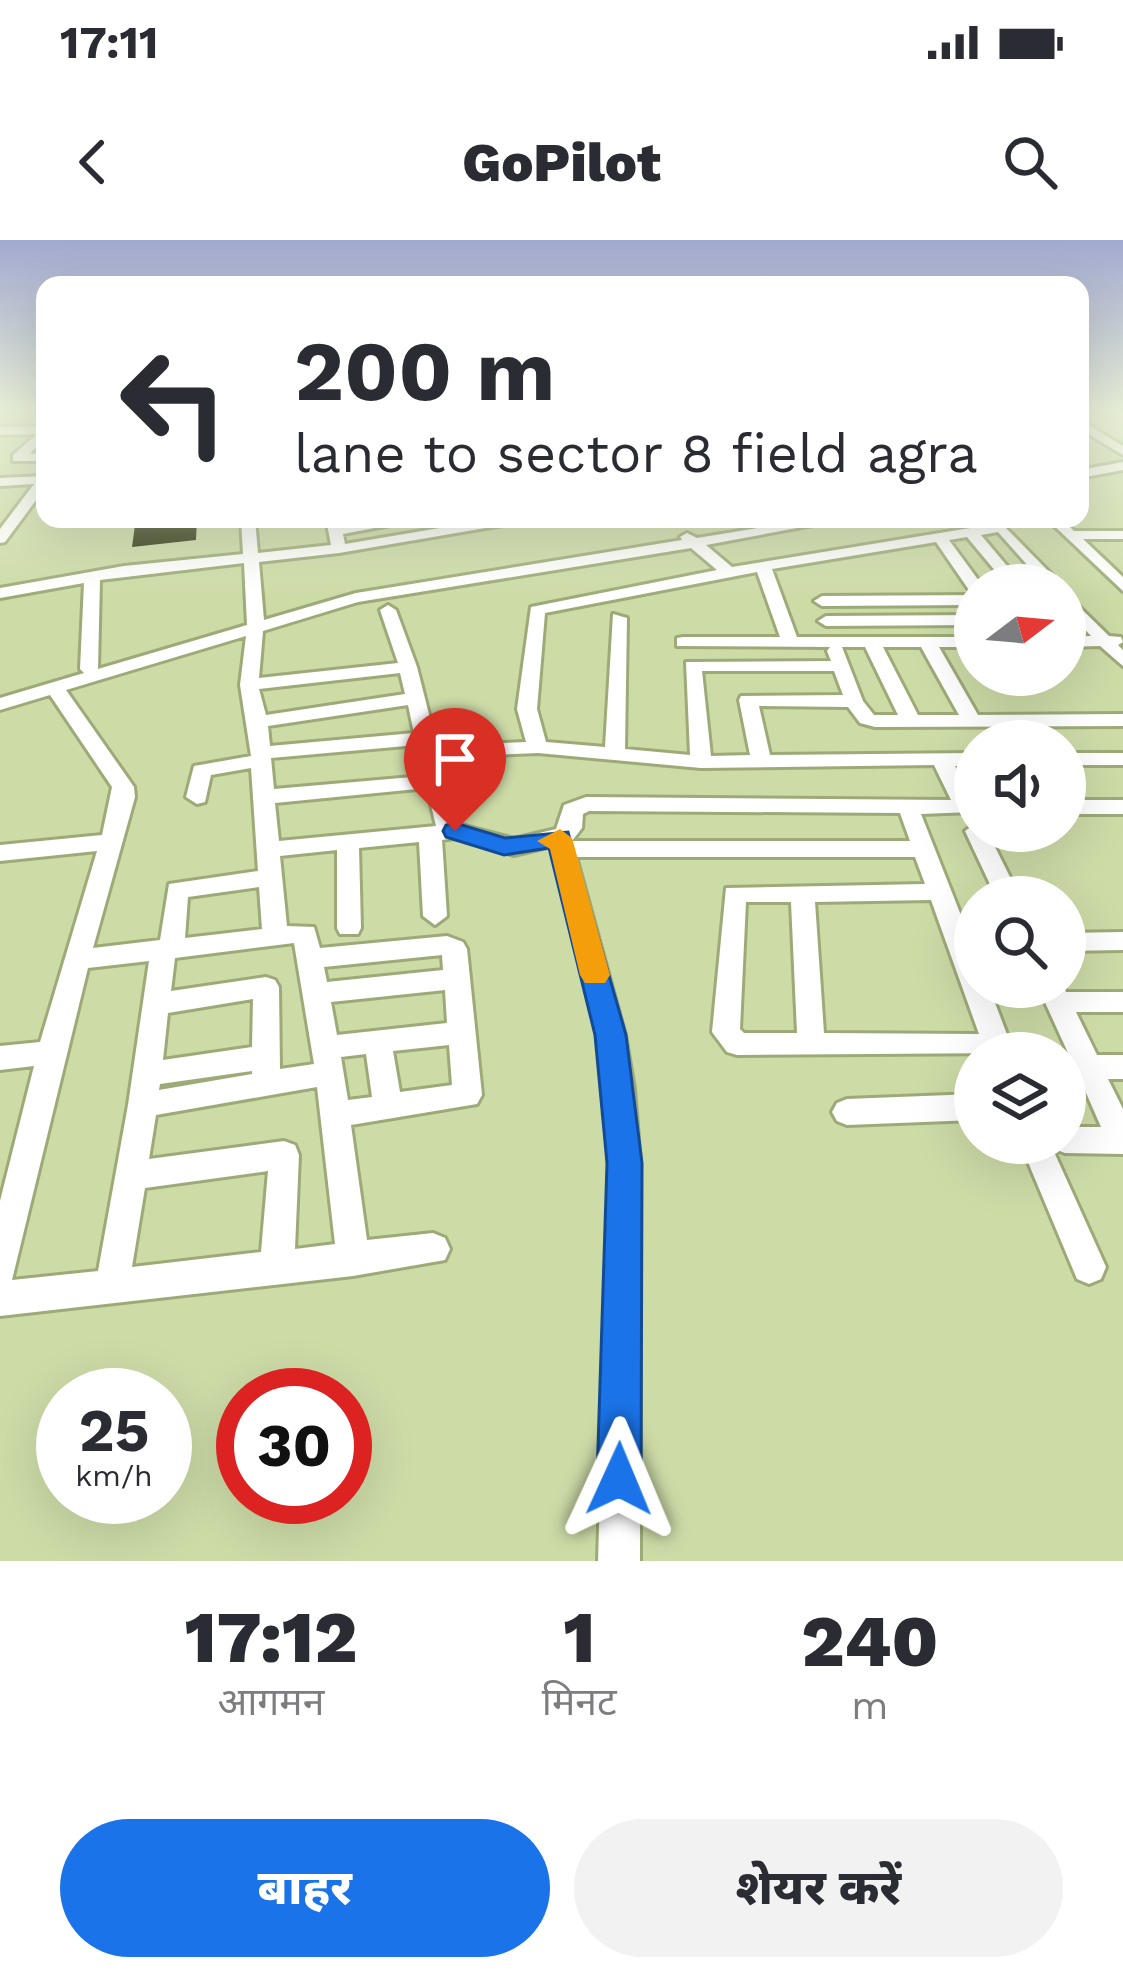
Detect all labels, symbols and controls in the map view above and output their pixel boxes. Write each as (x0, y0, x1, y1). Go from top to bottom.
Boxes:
text: 17:11 (60, 16, 158, 69)
icon: back (60, 129, 126, 195)
icon: search (997, 129, 1063, 195)
text: GoPilot (462, 131, 661, 194)
text: 200 m (294, 322, 555, 420)
icon: left (96, 324, 252, 480)
text: lane to sector 8 field agra (294, 422, 978, 485)
north arrow (954, 564, 1086, 696)
map controls (954, 564, 1086, 1164)
pin (404, 708, 506, 831)
button: sound (954, 720, 1086, 852)
icon: arrive (422, 726, 488, 792)
button: search (954, 876, 1086, 1008)
button: layers (954, 1032, 1086, 1164)
speed limit sign: 30 (216, 1368, 372, 1524)
text: 25 (79, 1395, 149, 1466)
position arrow (556, 1416, 682, 1542)
text: km/h (75, 1458, 153, 1493)
text: 17:12 (185, 1595, 357, 1679)
text: 1 (563, 1595, 595, 1679)
text: 240 (801, 1599, 938, 1683)
text: आगमन (218, 1679, 324, 1724)
text: मिनट (542, 1679, 617, 1724)
text: m (851, 1683, 888, 1728)
button: बाहर (60, 1819, 550, 1957)
button: शेयर करें (574, 1819, 1063, 1957)

